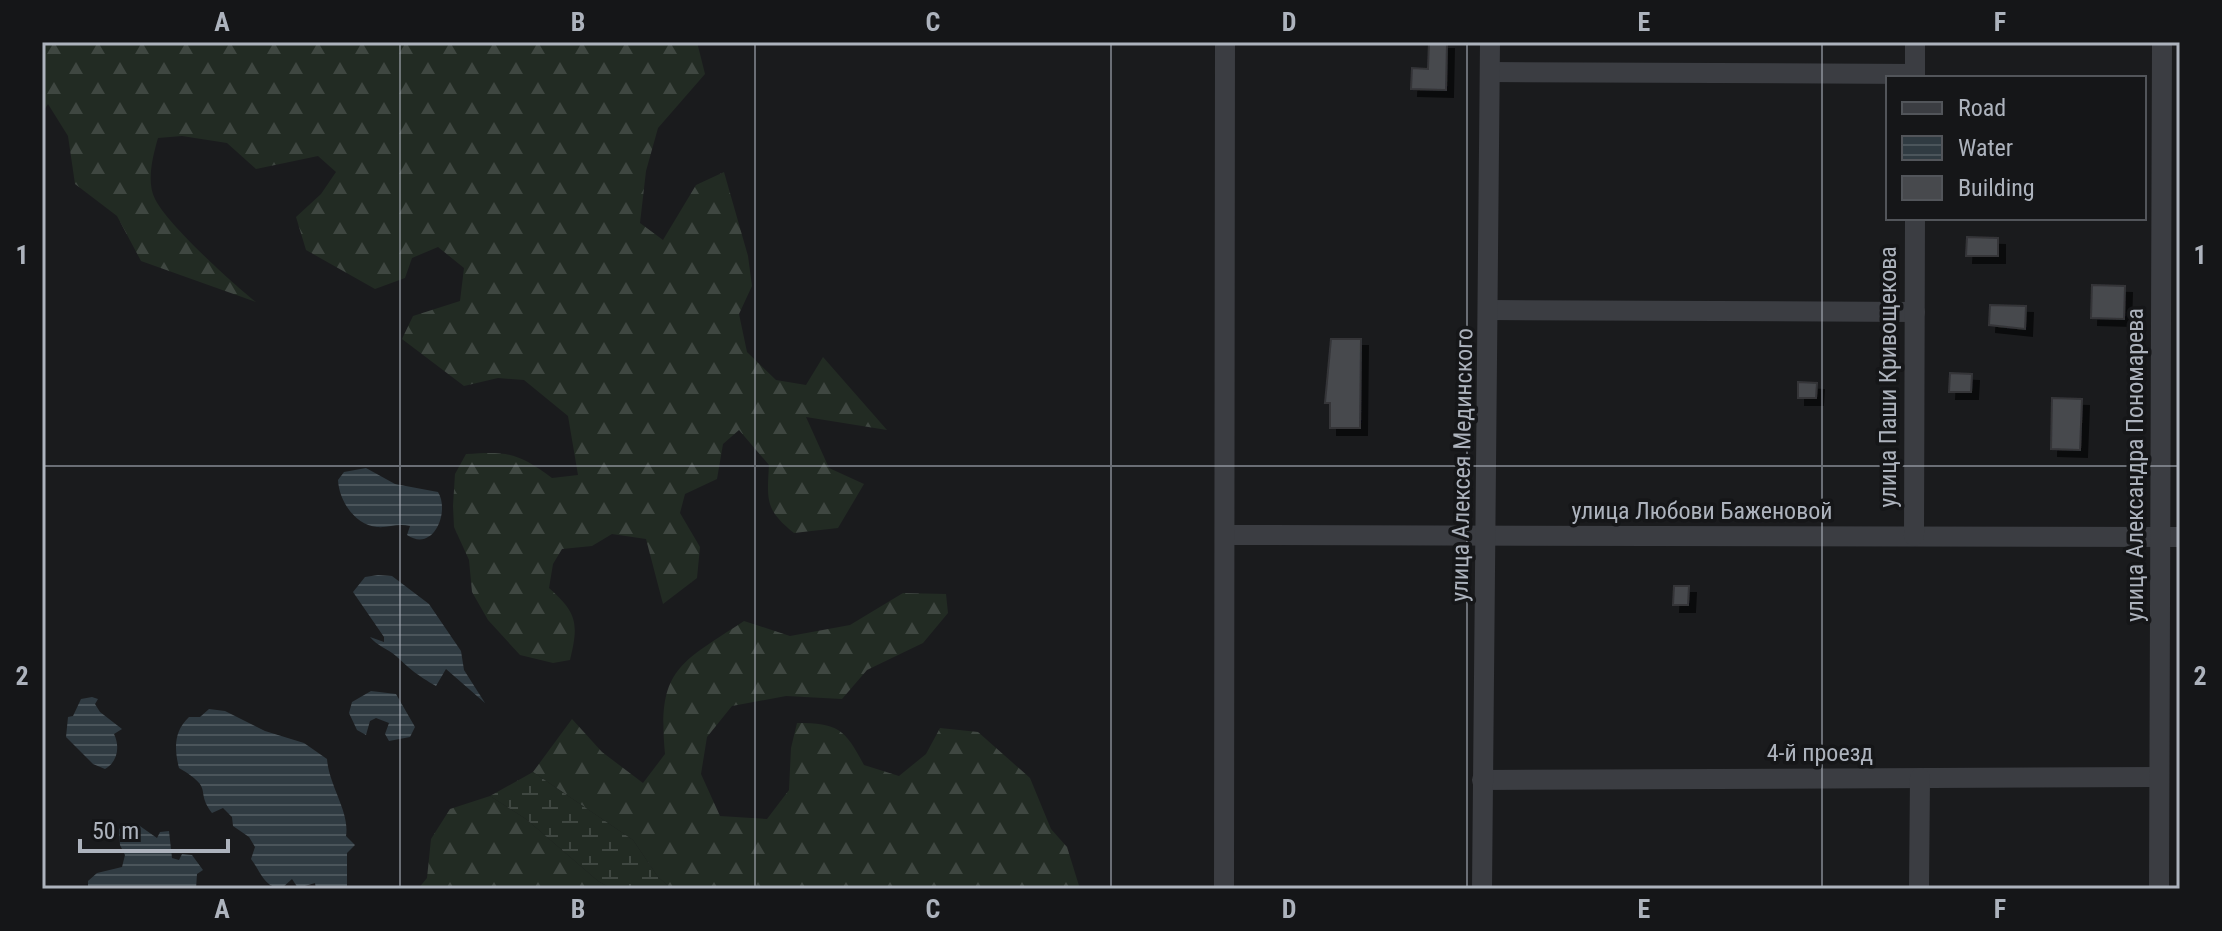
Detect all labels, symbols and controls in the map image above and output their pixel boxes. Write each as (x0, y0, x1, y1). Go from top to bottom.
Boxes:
text: A (214, 7, 230, 37)
text: B (571, 7, 585, 37)
text: C (926, 7, 941, 37)
text: D (1282, 7, 1296, 37)
text: E (1638, 7, 1651, 37)
text: F (1994, 7, 2006, 37)
legend (1886, 76, 2146, 220)
text: Road (1958, 94, 2006, 122)
text: Water (1958, 134, 2013, 162)
text: Building (1958, 174, 2035, 202)
text: 1 (15, 240, 29, 270)
text: 1 (2193, 240, 2207, 270)
street label: улица Паши Кривощекова (1874, 246, 1902, 508)
street label: улица Александра Пономарева (2121, 308, 2149, 622)
street label: улица Алексея Мединского (1446, 328, 1478, 602)
street label: улица Любови Баженовой (1571, 497, 1833, 525)
text: 2 (15, 661, 29, 691)
text: 2 (2193, 661, 2207, 691)
street label: 4-й проезд (1767, 739, 1873, 767)
scale bar (80, 803, 228, 853)
text: 50 m (92, 817, 139, 845)
text: A (214, 894, 230, 924)
text: B (571, 894, 585, 924)
text: C (926, 894, 941, 924)
text: D (1282, 894, 1296, 924)
text: E (1638, 894, 1651, 924)
text: F (1994, 894, 2006, 924)

